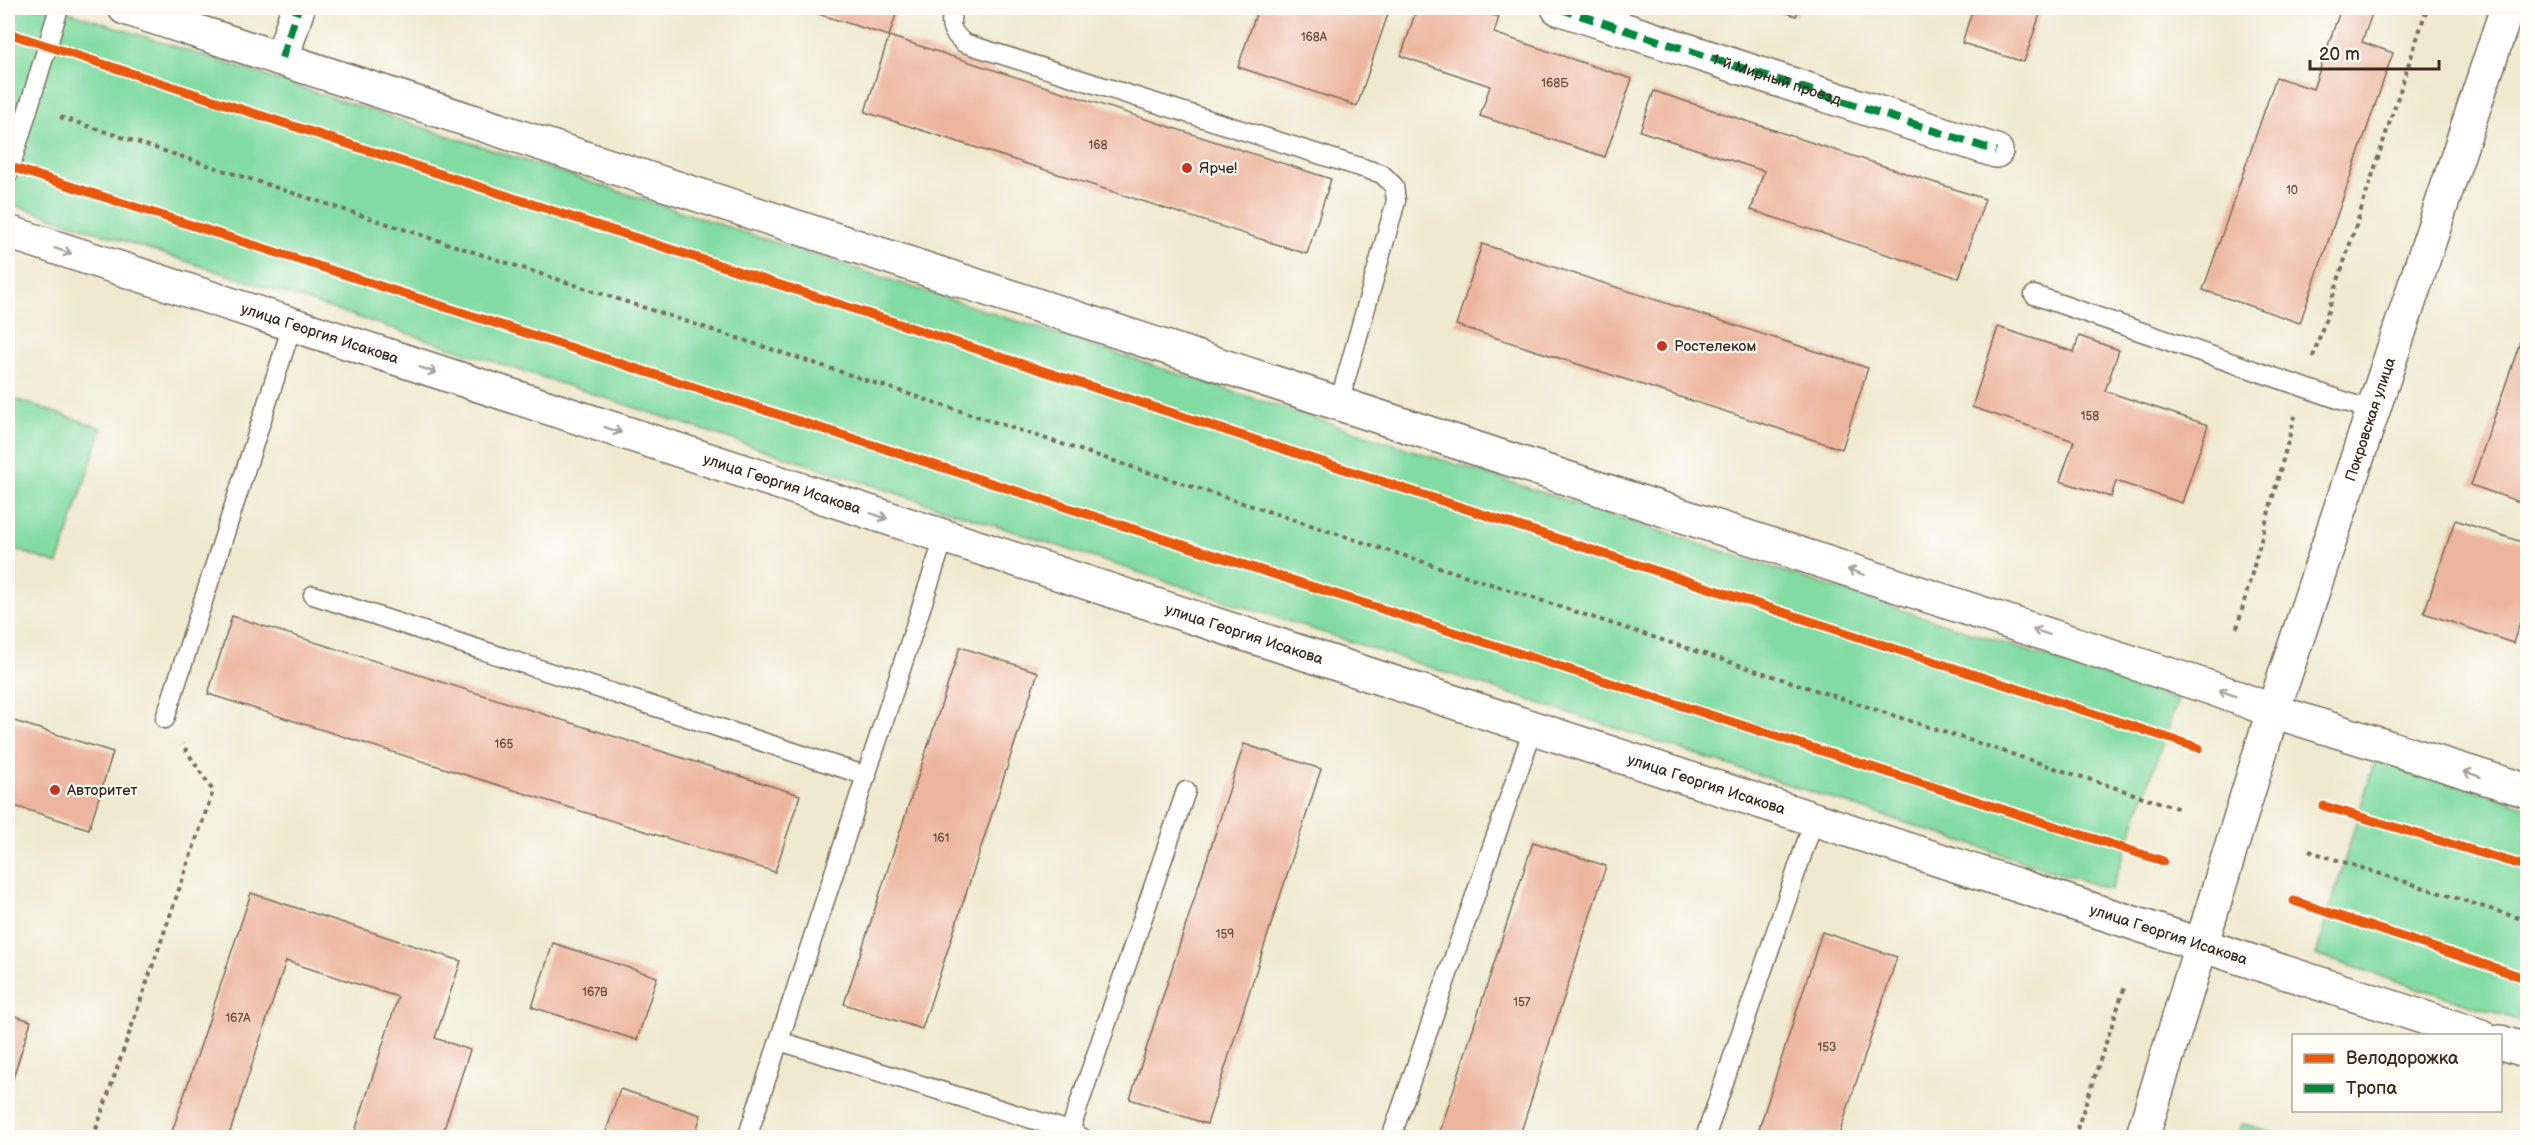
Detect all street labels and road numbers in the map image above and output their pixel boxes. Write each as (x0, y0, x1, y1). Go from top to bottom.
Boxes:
street label: 1-й Мирный проезд (1709, 50, 1844, 110)
street label: улица Георгия Исакова (238, 299, 401, 368)
street label: Покровская улица (2341, 355, 2400, 484)
street label: улица Георгия Исакова (701, 450, 863, 519)
street label: улица Георгия Исакова (1163, 600, 1326, 669)
street label: улица Георгия Исакова (1625, 750, 1788, 819)
street label: улица Георгия Исакова (2087, 900, 2250, 969)

